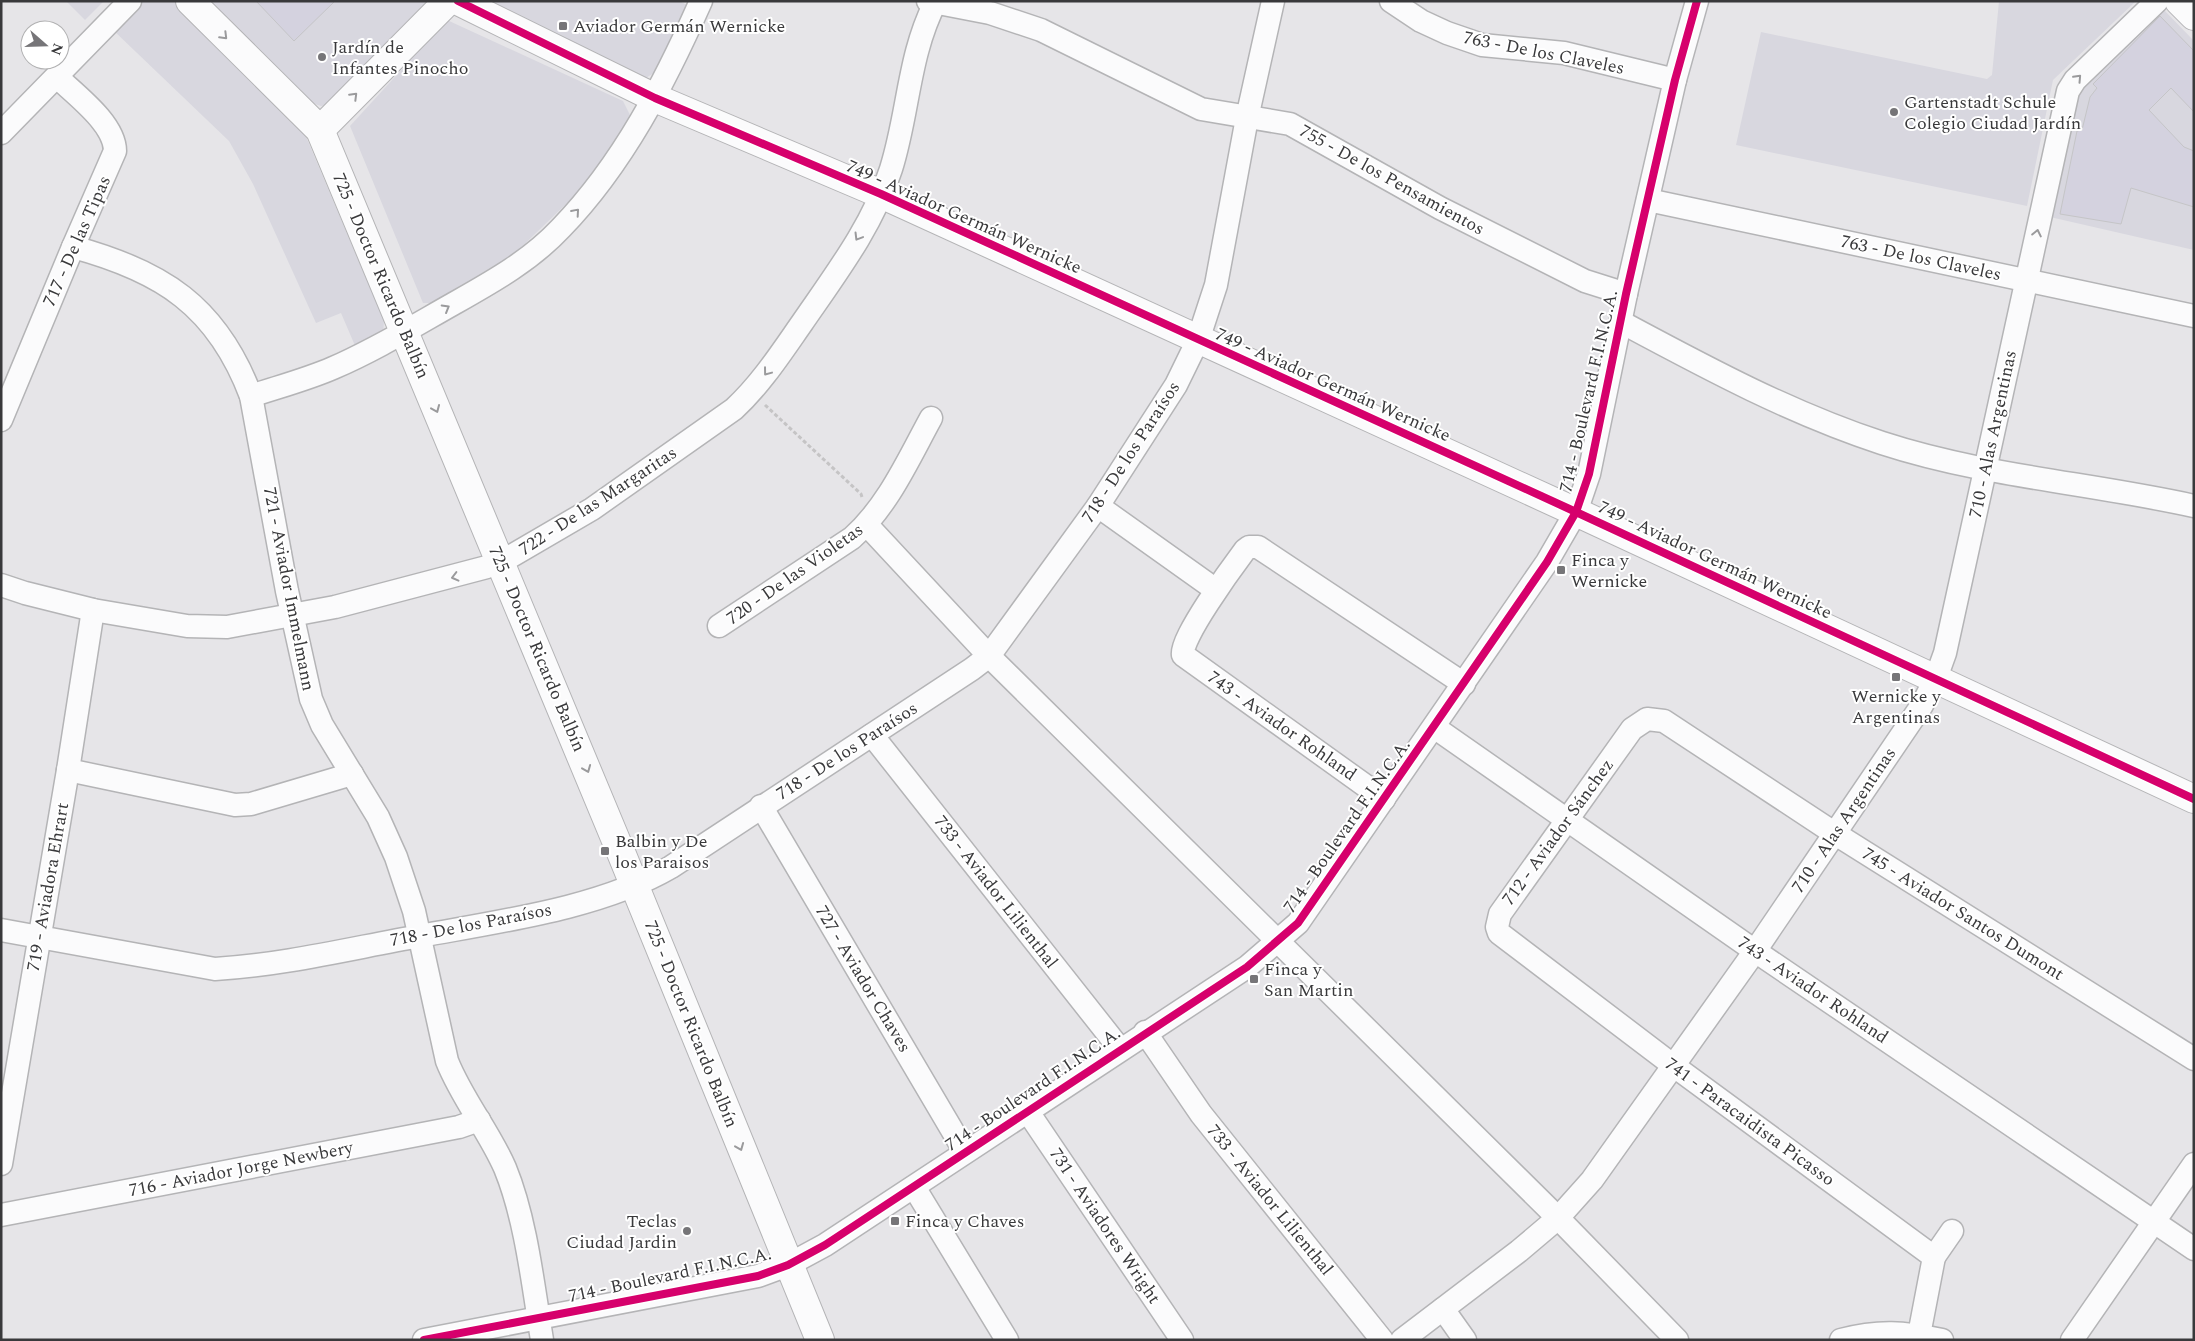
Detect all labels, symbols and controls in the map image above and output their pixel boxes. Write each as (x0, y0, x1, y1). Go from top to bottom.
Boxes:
place label: Aviador Germán Wernicke (573, 13, 785, 40)
north arrow (20, 20, 70, 70)
marker: Aviador Germán Wernicke (557, 20, 569, 32)
street label: 763 - De los Claveles (1461, 24, 1627, 82)
one-way arrow (219, 30, 228, 39)
place label: Jardín de Infantes Pinocho (332, 34, 468, 82)
text: N (45, 40, 69, 58)
marker: Jardín de Infantes Pinocho (316, 51, 328, 63)
one-way arrow (2072, 74, 2081, 83)
place label: Gartenstadt Schule Colegio Ciudad Jardín (1904, 89, 2081, 137)
one-way arrow (349, 93, 358, 102)
marker: Gartenstadt Schule Colegio Ciudad Jardín (1888, 106, 1900, 118)
street label: 755 - De los Pensamientos (1294, 118, 1490, 242)
street label: 749 - Aviador Germán Wernicke (842, 153, 1086, 281)
street label: 725 - Doctor Ricardo Balbín (325, 169, 437, 383)
street label: 717 - De las Tipas (36, 171, 118, 311)
one-way arrow (570, 208, 579, 217)
street label: 763 - De los Claveles (1838, 228, 2004, 288)
one-way arrow (2031, 229, 2041, 237)
one-way arrow (854, 232, 864, 241)
street label: 714 - Boulevard F.I.N.C.A. (1553, 287, 1625, 495)
one-way arrow (441, 304, 450, 314)
street label: 749 - Aviador Germán Wernicke (1211, 321, 1455, 449)
street label: 710 - Alas Argentinas (1962, 348, 2024, 520)
one-way arrow (765, 366, 773, 375)
street label: 718 - De los Paraísos (1075, 376, 1187, 528)
one-way arrow (430, 404, 441, 413)
street label: 722 - De las Margaritas (514, 440, 682, 562)
street label: 721 - Aviador Immelmann (256, 485, 322, 693)
street label: 749 - Aviador Germán Wernicke (1594, 494, 1836, 626)
street label: 720 - De las Violetas (721, 517, 869, 631)
street label: 725 - Doctor Ricardo Balbín (481, 542, 593, 756)
place label: Finca y Wernicke (1571, 547, 1647, 595)
marker: Finca y Wernicke (1555, 564, 1567, 576)
one-way arrow (450, 571, 459, 582)
street label: 743 - Aviador Rohland (1202, 664, 1362, 788)
marker: Wernicke y Argentinas (1890, 671, 1902, 683)
place label: Wernicke y Argentinas (1851, 683, 1942, 731)
street label: 718 - De los Paraísos (771, 695, 923, 807)
street label: 714 - Boulevard F.I.N.C.A. (1277, 734, 1417, 918)
street label: 710 - Alas Argentinas (1785, 742, 1903, 898)
street label: 712 - Aviador Sánchez (1495, 753, 1621, 911)
one-way arrow (580, 764, 591, 773)
street label: 719 - Aviadora Ehrart (20, 801, 76, 973)
street label: 733 - Aviador Lilienthal (928, 810, 1064, 974)
place label: Balbin y De los Paraisos (615, 828, 709, 876)
street label: 745 - Aviador Santos Dumont (1857, 841, 2069, 987)
marker: Balbin y De los Paraisos (599, 845, 611, 857)
street label: 718 - De los Paraísos (388, 896, 554, 954)
street label: 727 - Aviador Chaves (808, 900, 918, 1058)
street label: 725 - Doctor Ricardo Balbín (637, 916, 745, 1132)
street label: 743 - Aviador Rohland (1732, 929, 1894, 1051)
place label: Finca y San Martin (1264, 956, 1353, 1004)
marker: Finca y San Martin (1248, 973, 1260, 985)
street label: 714 - Boulevard F.I.N.C.A. (940, 1020, 1126, 1158)
street label: 741 - Paracaidista Picasso (1659, 1051, 1841, 1193)
street label: 733 - Aviador Lilienthal (1200, 1118, 1340, 1282)
street label: 716 - Aviador Jorge Newbery (127, 1134, 357, 1204)
one-way arrow (734, 1142, 745, 1151)
street label: 731 - Aviadores Wright (1043, 1142, 1167, 1310)
place label: Teclas Ciudad Jardin (566, 1208, 677, 1256)
place label: Finca y Chaves (905, 1208, 1024, 1235)
marker: Finca y Chaves (889, 1215, 901, 1227)
marker: Teclas Ciudad Jardin (681, 1225, 693, 1237)
street label: 714 - Boulevard F.I.N.C.A. (566, 1240, 774, 1310)

